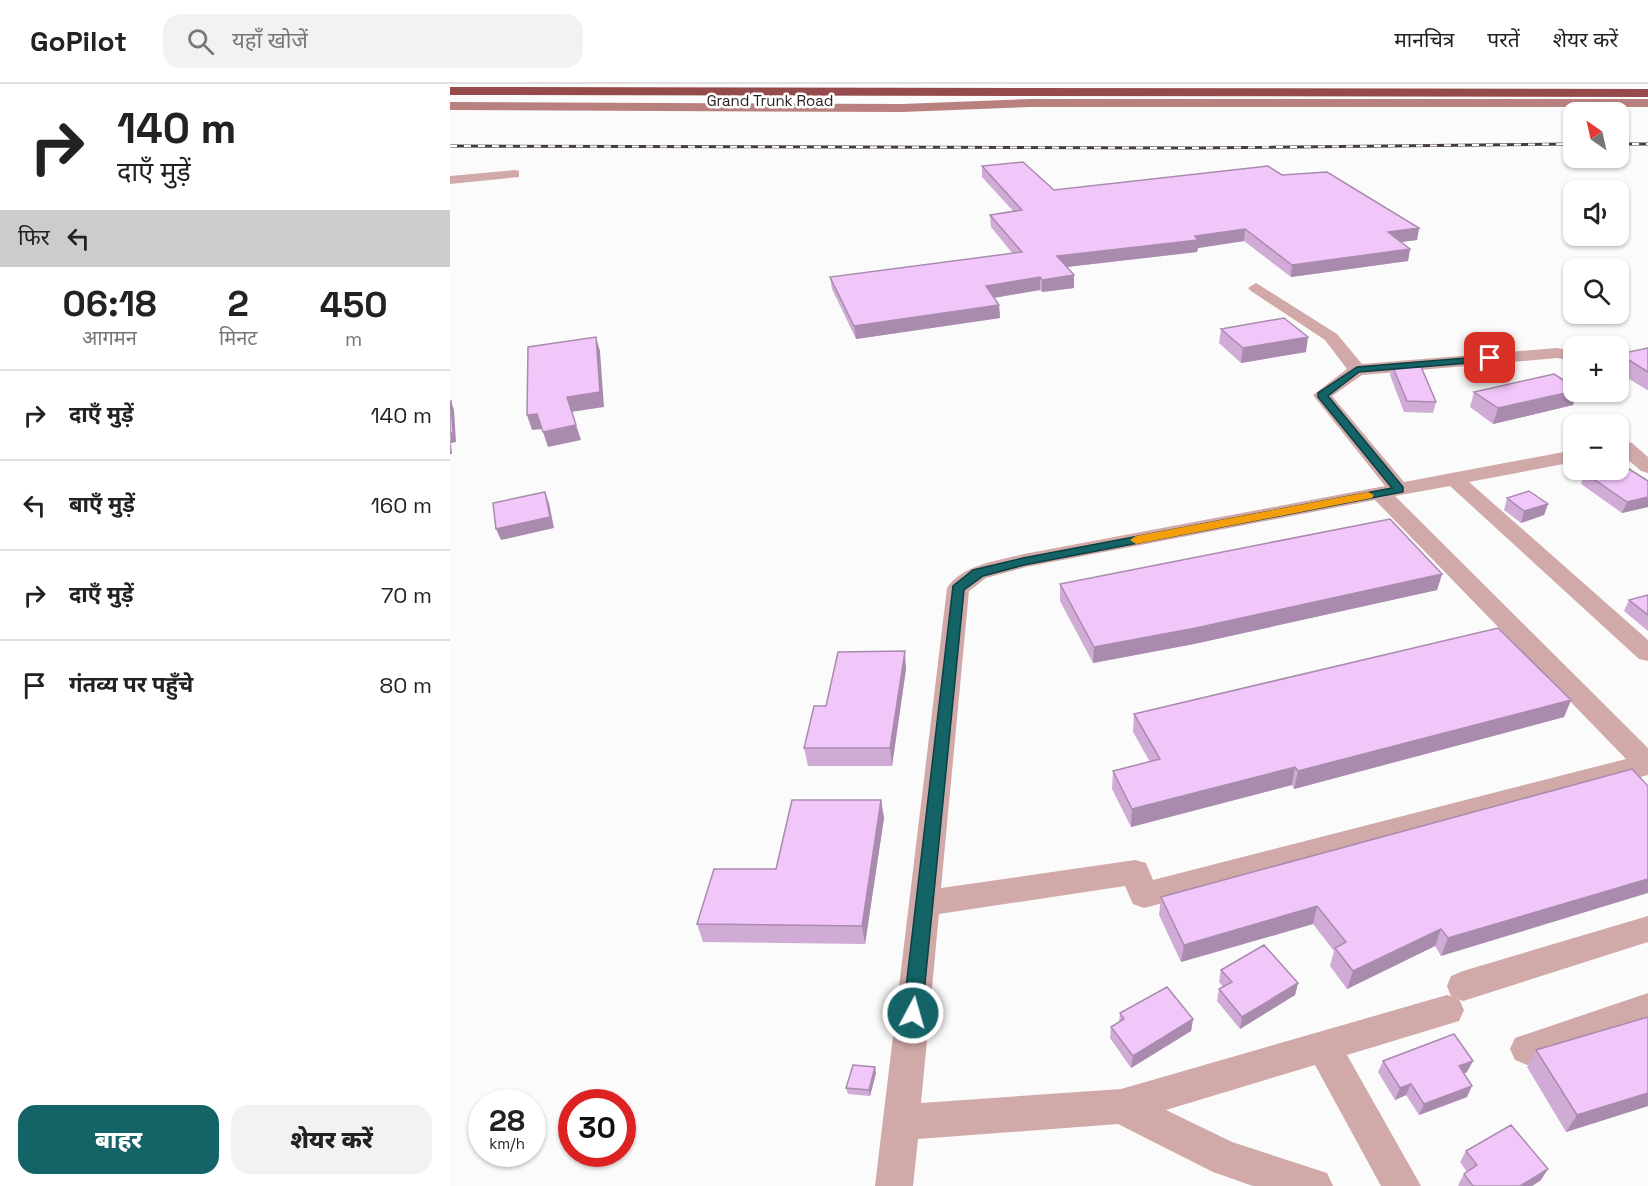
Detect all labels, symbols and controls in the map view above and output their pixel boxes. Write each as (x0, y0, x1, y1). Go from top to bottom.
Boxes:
search box (163, 14, 583, 68)
text: GoPilot (30, 23, 127, 59)
icon: search (184, 25, 217, 58)
text: यहाँ खोजें (232, 26, 308, 54)
text: मानचित्र (1394, 26, 1454, 53)
text: परतें (1487, 26, 1520, 53)
text: शेयर करें (1553, 26, 1618, 53)
street label: Grand Trunk Road (707, 91, 833, 110)
text: 140 m (117, 102, 236, 155)
north arrow (1563, 102, 1629, 168)
map controls (1563, 102, 1629, 480)
icon: right (18, 108, 96, 186)
text: दाएँ मुड़ें (117, 154, 191, 189)
button: sound (1563, 180, 1629, 246)
icon: left (62, 222, 95, 255)
text: फिर (18, 223, 50, 251)
button: search (1563, 258, 1629, 324)
text: 06:18 (62, 281, 157, 327)
text: 2 (227, 281, 249, 327)
text: 450 (320, 282, 388, 328)
text: आगमन (82, 325, 137, 351)
text: मिनट (219, 325, 257, 351)
text: m (345, 326, 362, 352)
pin (1464, 332, 1515, 383)
button: + (1563, 336, 1629, 402)
icon: arrive (1473, 341, 1506, 374)
icon: right (18, 399, 51, 432)
text: दाएँ मुड़ें (69, 400, 134, 428)
text: 140 m (370, 401, 432, 429)
button: − (1563, 414, 1629, 480)
icon: left (18, 489, 51, 522)
text: बाएँ मुड़ें (69, 490, 135, 518)
text: 160 m (371, 491, 432, 519)
icon: right (18, 579, 51, 612)
text: दाएँ मुड़ें (69, 580, 134, 608)
text: 70 m (381, 581, 432, 609)
icon: arrive (18, 669, 51, 702)
text: गंतव्य पर पहुँचे (69, 670, 193, 698)
text: 80 m (380, 671, 432, 699)
position arrow (881, 981, 945, 1045)
speed limit sign: 30 (558, 1089, 636, 1167)
text: 28 (489, 1101, 525, 1140)
button: बाहर (18, 1105, 219, 1174)
button: शेयर करें (231, 1105, 432, 1174)
text: km/h (489, 1134, 525, 1153)

